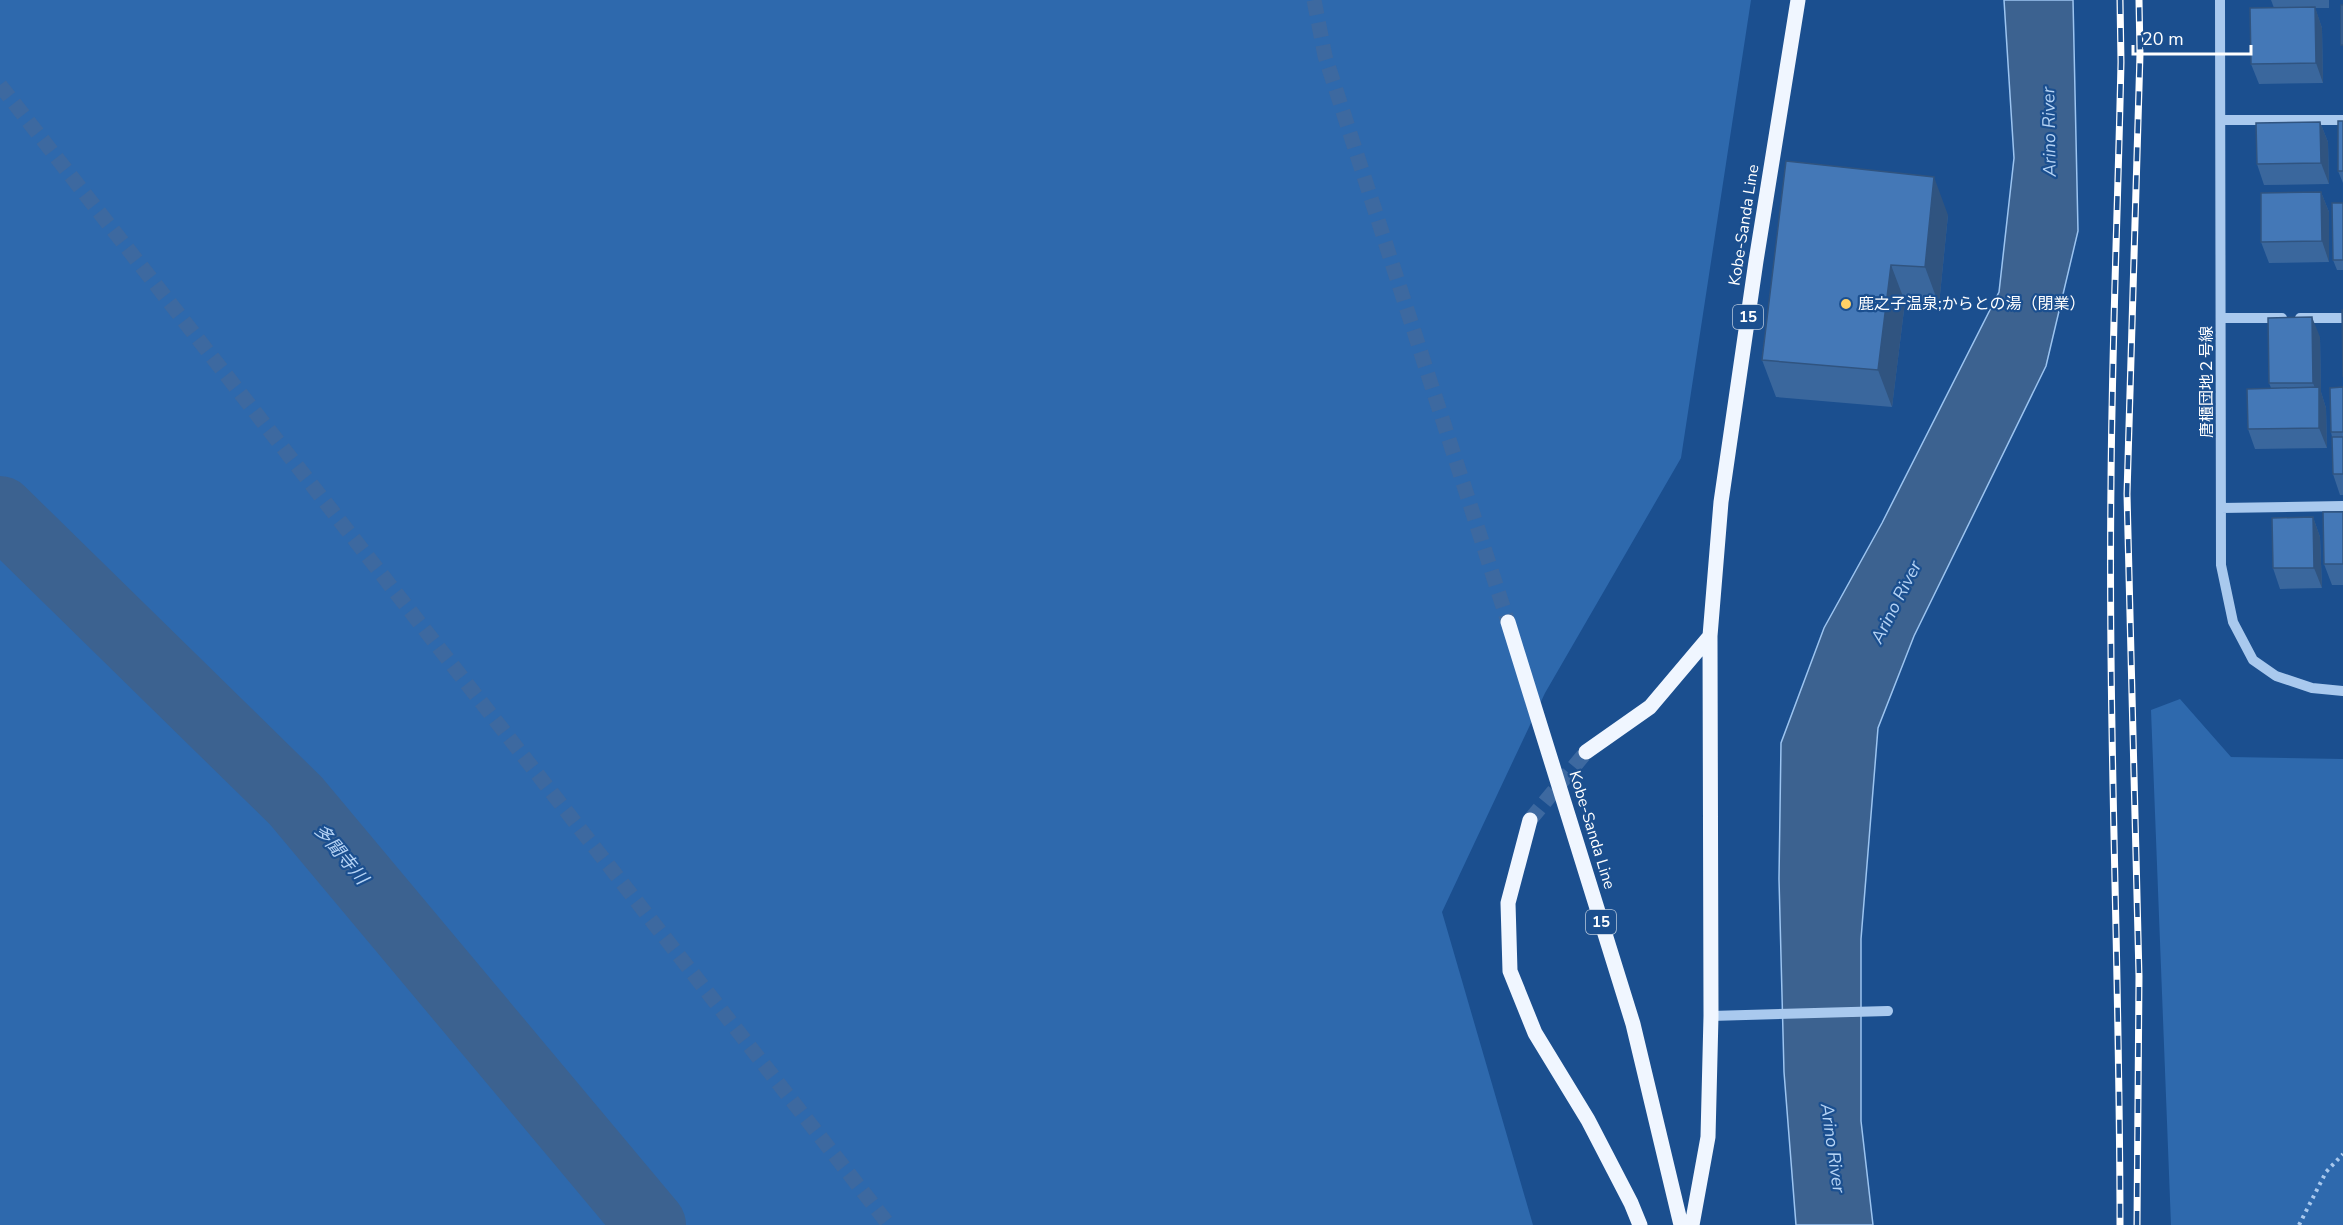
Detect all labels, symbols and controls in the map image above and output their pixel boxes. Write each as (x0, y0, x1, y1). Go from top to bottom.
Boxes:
scale bar (2133, 18, 2252, 56)
text: 20 m (2142, 27, 2184, 51)
water label: Arino River (2036, 86, 2062, 178)
street label: Kobe-Sanda Line (1724, 163, 1764, 287)
place label: 鹿之子温泉;からとの湯（閉業） (1858, 293, 2086, 315)
marker: 鹿之子温泉;からとの湯（閉業） (1839, 297, 1853, 311)
road number: 15 (1733, 305, 1763, 329)
street label: 唐櫃団地２号線 (2196, 326, 2218, 438)
water label: Arino River (1864, 556, 1927, 648)
street label: Kobe-Sanda Line (1564, 768, 1620, 892)
water label: 多聞寺川 (309, 819, 375, 891)
road number: 15 (1586, 910, 1616, 934)
water label: Arino River (1815, 1101, 1851, 1195)

